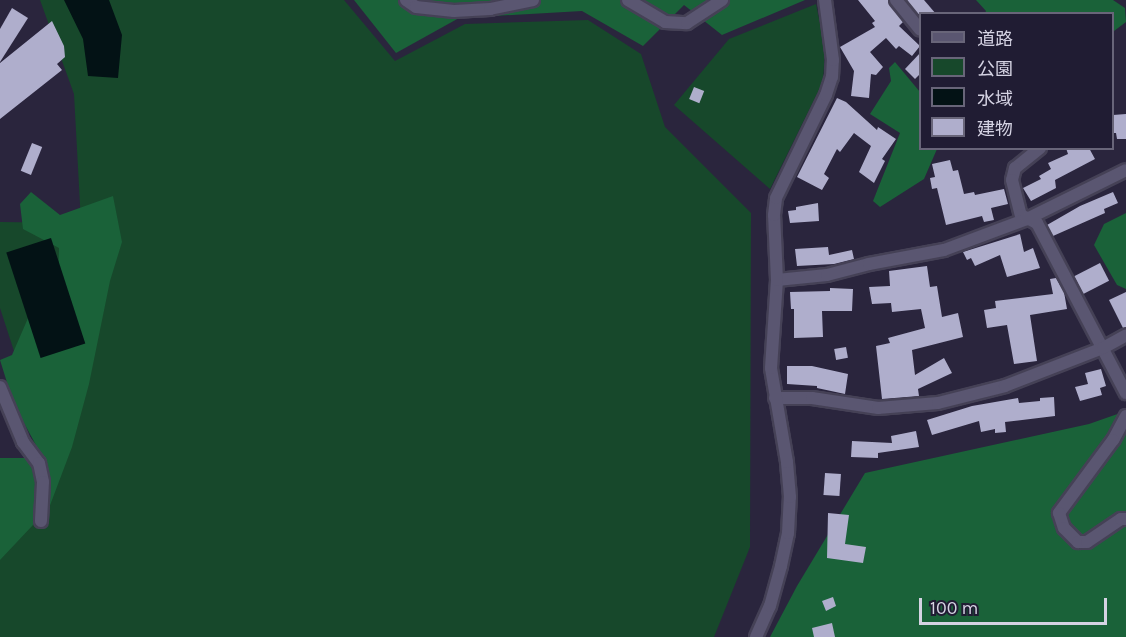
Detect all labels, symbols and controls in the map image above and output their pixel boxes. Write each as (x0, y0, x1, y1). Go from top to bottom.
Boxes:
legend (919, 12, 1114, 150)
text: 道路 (977, 28, 1013, 50)
text: 公園 (977, 58, 1013, 80)
text: 水域 (977, 88, 1013, 110)
text: 建物 (977, 118, 1013, 140)
scale bar (922, 586, 1110, 624)
text: 100 m (930, 597, 978, 619)

